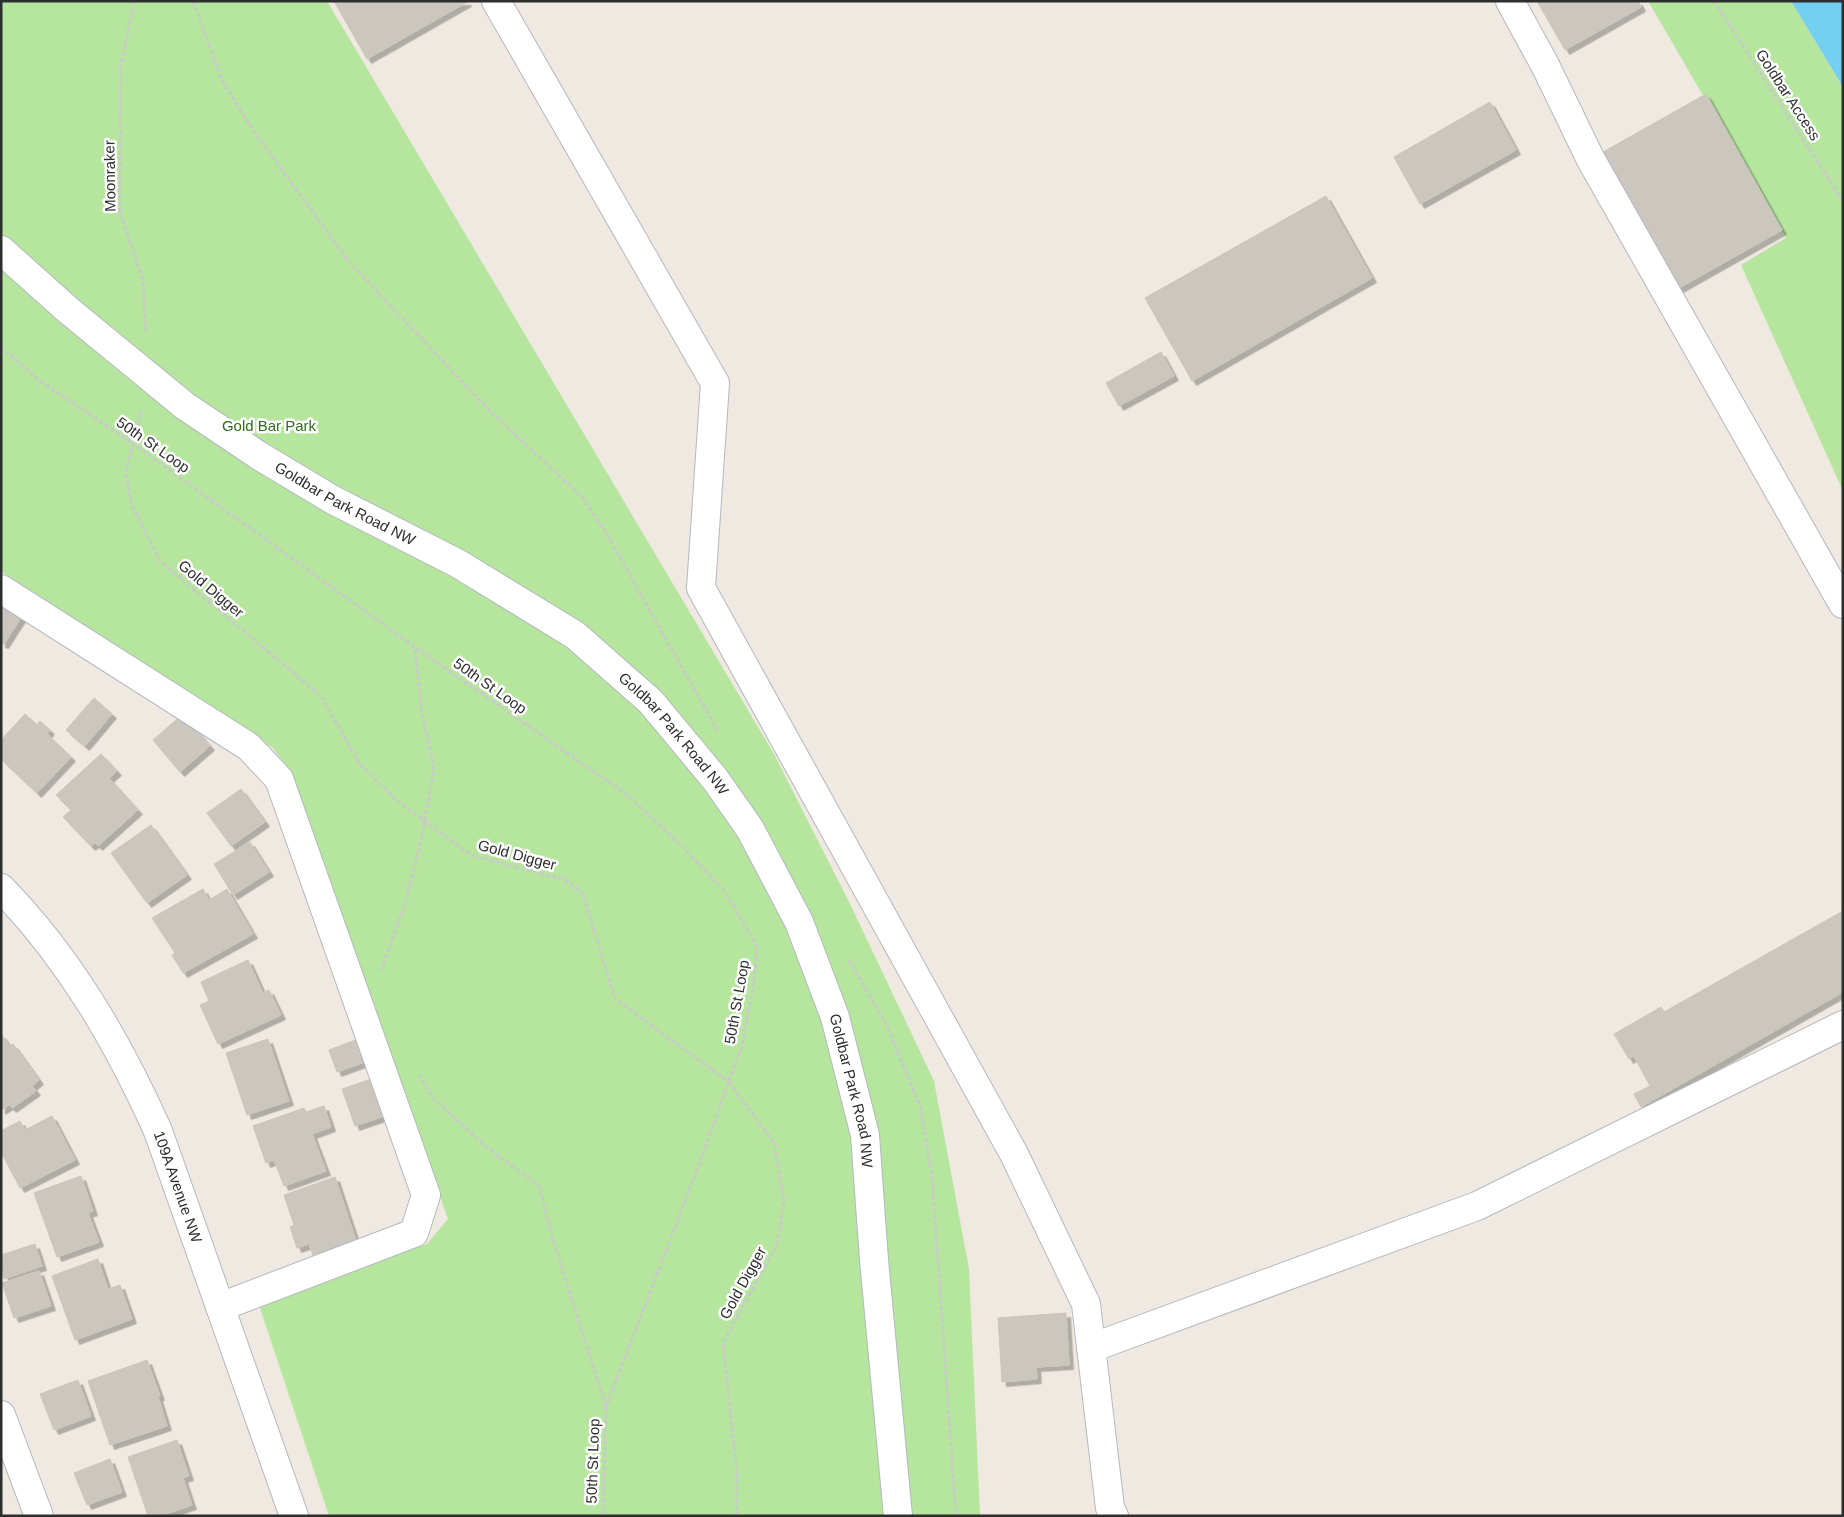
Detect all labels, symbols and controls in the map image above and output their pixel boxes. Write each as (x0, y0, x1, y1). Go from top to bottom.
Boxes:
street label: Goldbar Access (1753, 46, 1824, 143)
street label: Moonraker (100, 140, 119, 212)
street label: 50th St Loop (114, 413, 193, 476)
park label: Gold Bar Park (222, 417, 317, 434)
street label: Goldbar Park Road NW (272, 458, 419, 549)
street label: Gold Digger (175, 556, 247, 621)
street label: 50th St Loop (451, 654, 530, 717)
street label: Goldbar Park Road NW (616, 669, 733, 799)
street label: Gold Digger (476, 836, 558, 873)
street label: 50th St Loop (721, 959, 752, 1045)
street label: Goldbar Park Road NW (827, 1012, 876, 1169)
street label: 109A Avenue NW (151, 1128, 206, 1246)
street label: Gold Digger (716, 1244, 769, 1322)
street label: 50th St Loop (583, 1418, 602, 1504)

